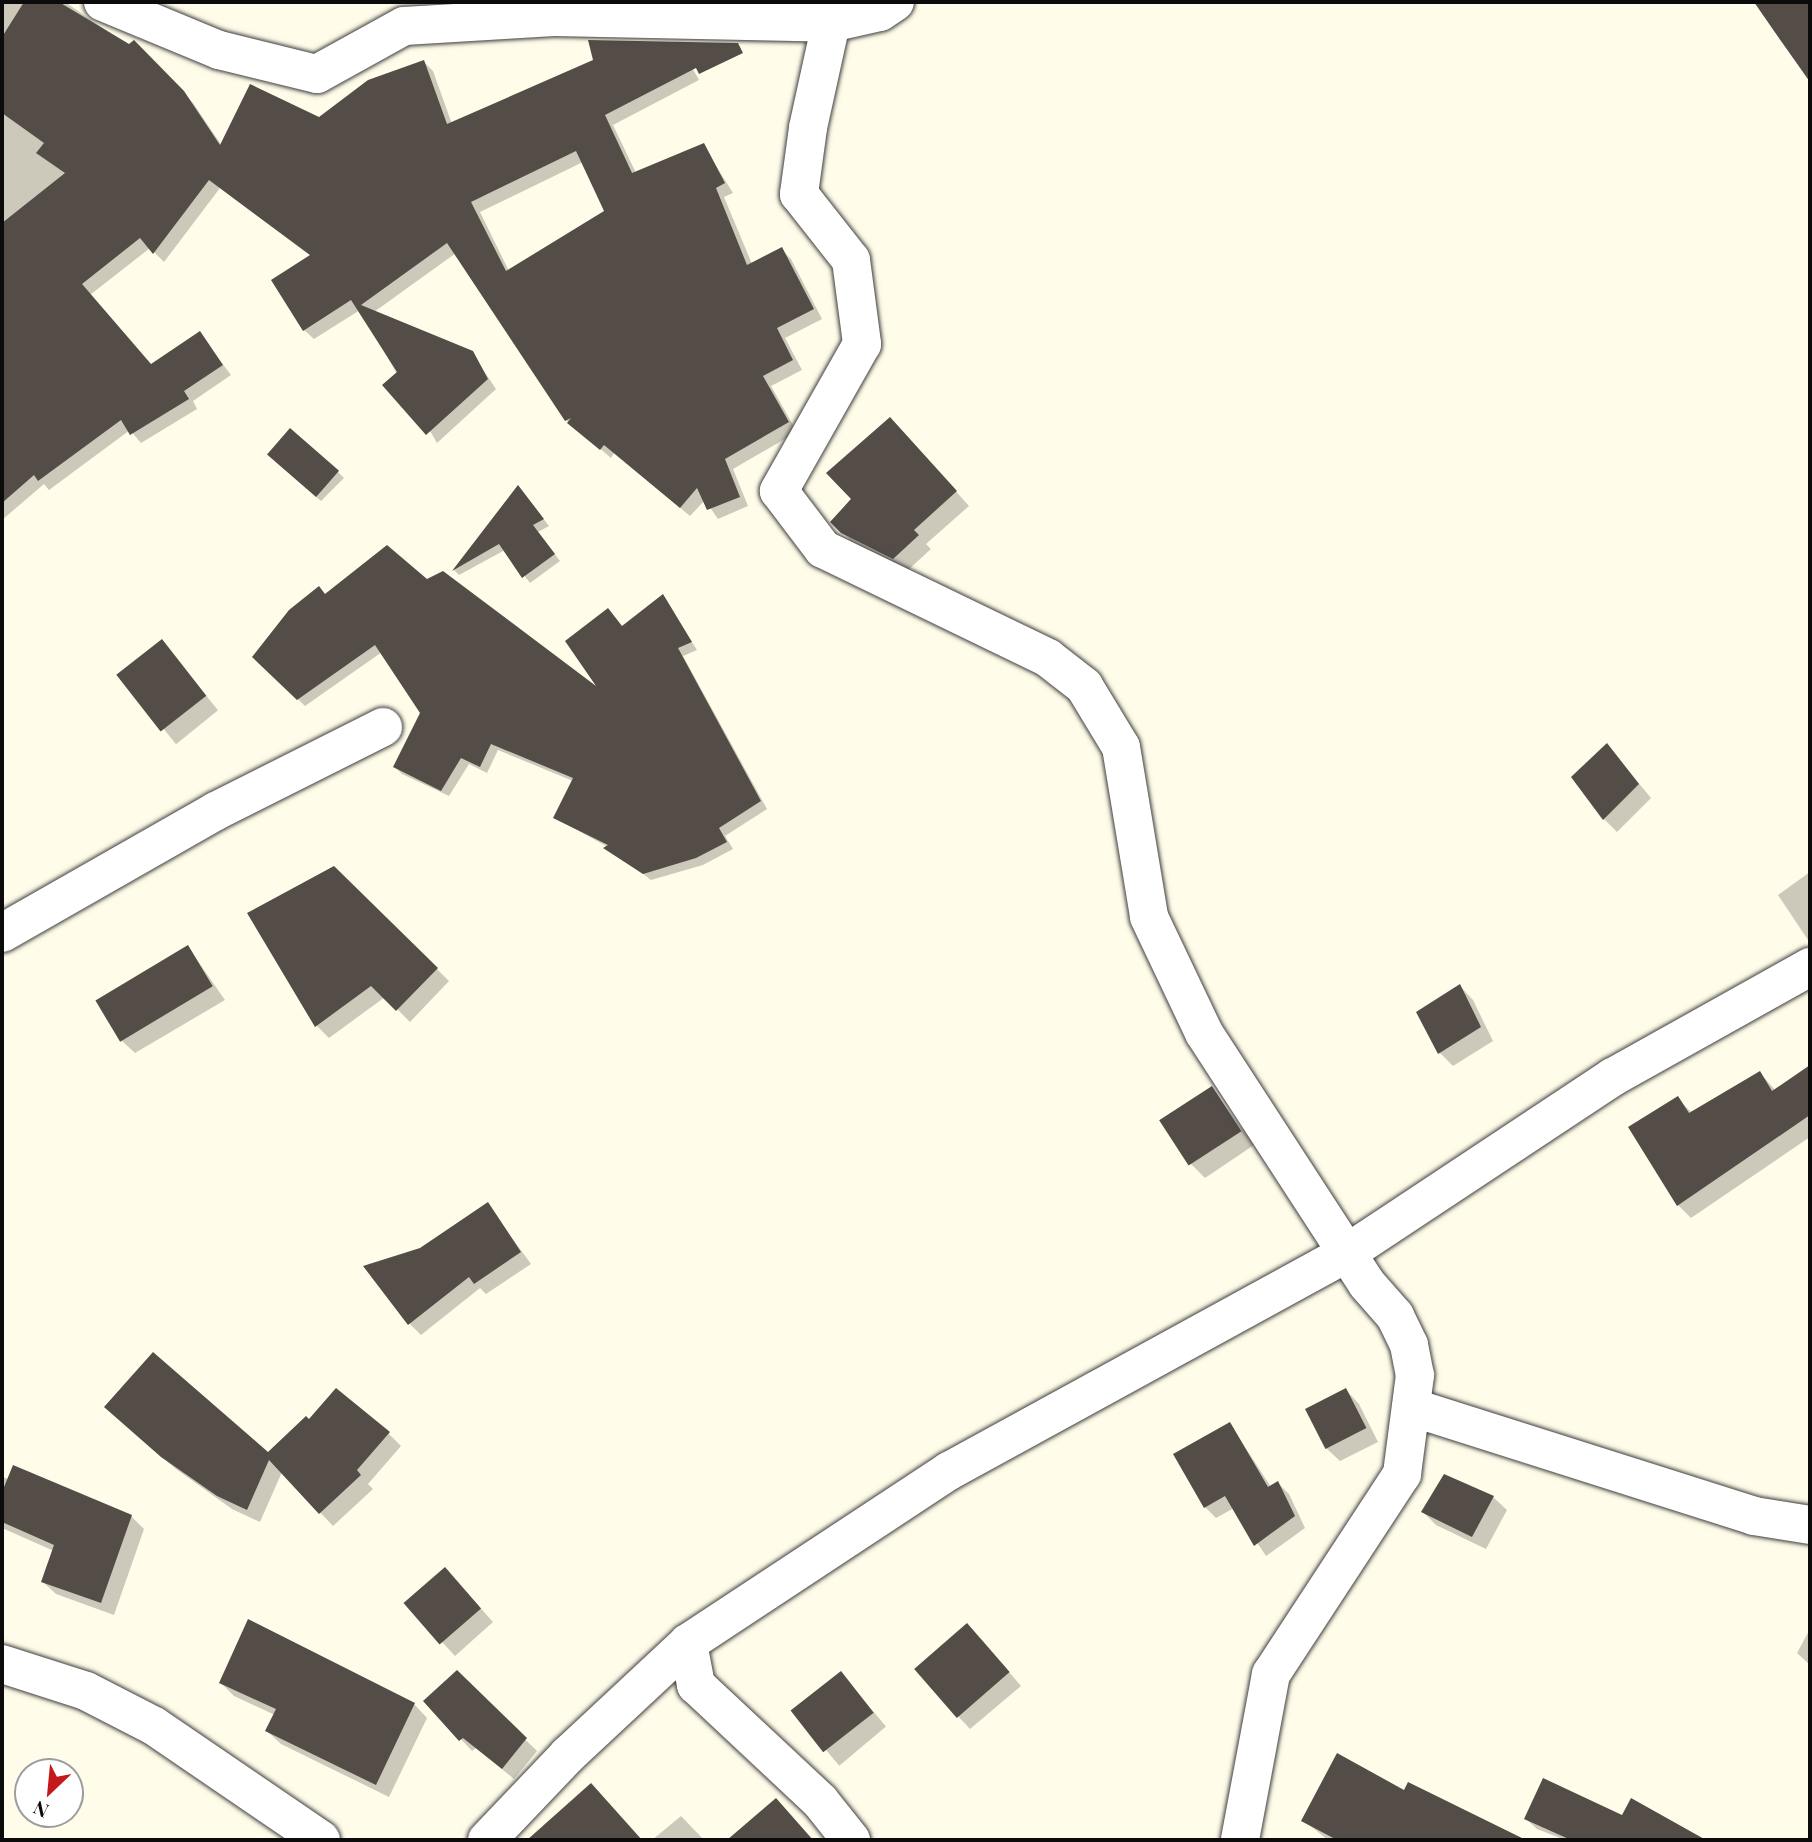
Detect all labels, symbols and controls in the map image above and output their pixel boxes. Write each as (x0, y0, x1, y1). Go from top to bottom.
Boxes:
north arrow (14, 1758, 84, 1828)
text: N (29, 1795, 53, 1825)

